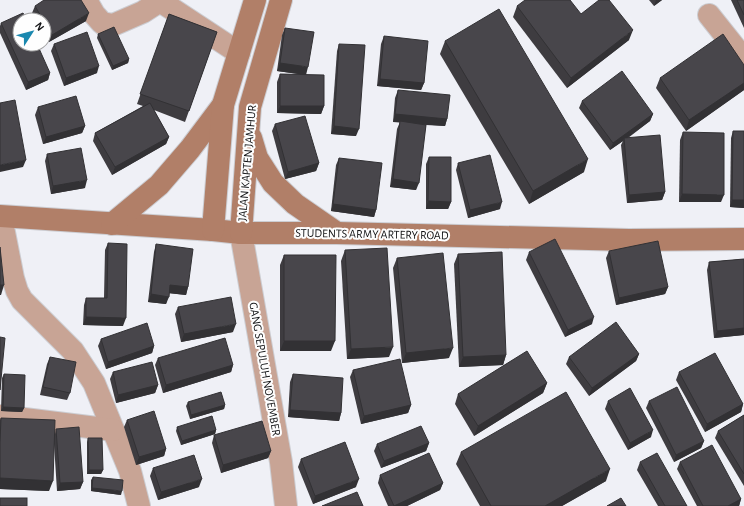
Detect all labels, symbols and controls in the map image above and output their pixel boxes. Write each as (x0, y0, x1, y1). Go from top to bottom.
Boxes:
north arrow (12, 12, 52, 52)
text: N (33, 20, 46, 33)
street label: JALAN KAPTEN JAMHUR (236, 104, 258, 222)
street label: STUDENTS ARMY ARTERY ROAD (295, 227, 449, 241)
street label: GANG SEPULUH NOVEMBER (247, 301, 283, 437)

